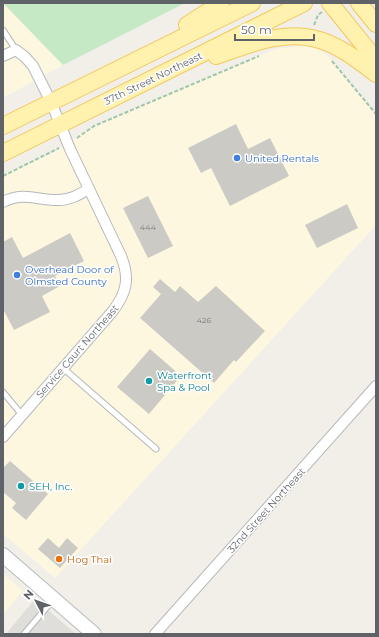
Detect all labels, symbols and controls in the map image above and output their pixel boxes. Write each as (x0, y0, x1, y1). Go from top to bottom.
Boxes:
scale bar (235, 16, 314, 42)
text: 50 m (241, 22, 272, 37)
street label: 37th Street Northeast (102, 49, 204, 108)
place label: United Rentals (245, 152, 319, 165)
marker: United Rentals (232, 153, 242, 163)
house number: 444 (140, 222, 157, 232)
place label: Overhead Door of Olmsted County (25, 263, 114, 288)
marker: Overhead Door of Olmsted County (12, 270, 22, 280)
street label: Service Court Northeast (33, 302, 121, 401)
house number: 426 (197, 315, 211, 325)
place label: Waterfront Spa & Pool (157, 369, 212, 394)
marker: Waterfront Spa & Pool (144, 376, 154, 386)
street label: 32nd Street Northeast (225, 465, 308, 556)
place label: SEH, Inc. (29, 480, 72, 493)
marker: SEH, Inc. (16, 481, 26, 491)
place label: Hog Thai (67, 553, 112, 566)
marker: Hog Thai (54, 554, 64, 564)
north arrow (16, 581, 56, 621)
text: N (20, 586, 37, 602)

